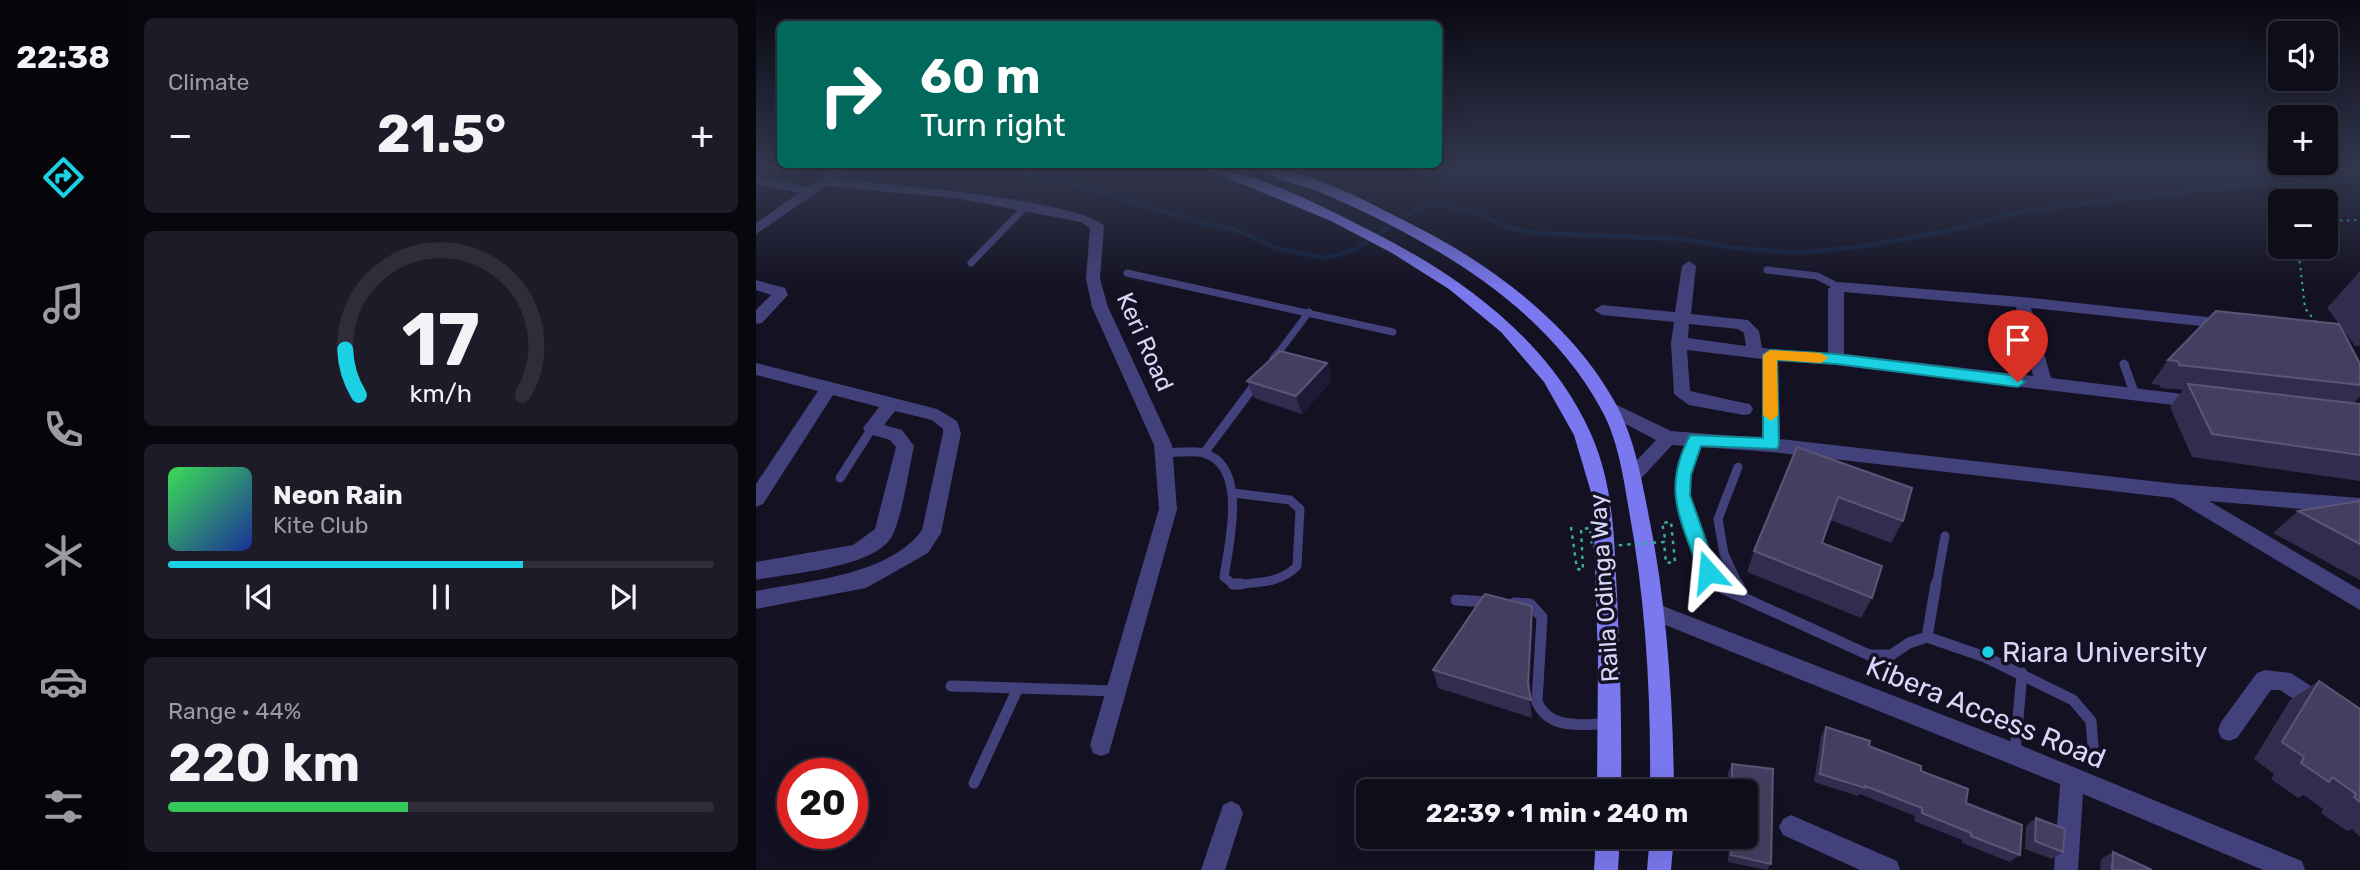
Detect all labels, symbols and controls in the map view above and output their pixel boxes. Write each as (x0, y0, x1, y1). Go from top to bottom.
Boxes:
map controls (2268, 21, 2338, 259)
button: sound (2268, 21, 2338, 91)
text: 22:38 (16, 38, 110, 76)
text: 60 m (920, 47, 1041, 105)
icon: right (805, 49, 896, 140)
text: Climate (168, 68, 249, 96)
text: 21.5° (377, 103, 506, 165)
button: + (2268, 105, 2338, 175)
text: Turn right (920, 106, 1065, 144)
text: − (168, 112, 193, 158)
text: + (690, 112, 714, 158)
icon: directions (39, 153, 88, 202)
button: − (2268, 189, 2338, 259)
icon: music (39, 279, 88, 328)
street label: Keri Road (1111, 288, 1179, 396)
text: 17 (402, 297, 480, 383)
pin (1988, 310, 2048, 382)
icon: arrive (1999, 321, 2037, 359)
text: km/h (410, 378, 472, 407)
icon: phone (39, 405, 88, 454)
text: Neon Rain (273, 480, 403, 511)
street label: Raila Odinga Way (1583, 493, 1625, 683)
text: Kite Club (273, 511, 368, 539)
icon: climate (39, 531, 88, 580)
position arrow (1671, 535, 1745, 609)
icon: previous (240, 578, 278, 616)
icon: pause (422, 578, 460, 616)
icon: next (604, 578, 642, 616)
place label: Riara University (2002, 636, 2207, 669)
marker: Riara University (1980, 644, 1996, 660)
street label: Kibera Access Road (1861, 649, 2110, 776)
icon: car (39, 657, 88, 706)
text: Range · 44% (168, 697, 301, 725)
text: 220 km (168, 732, 360, 794)
speed limit sign: 20 (777, 758, 868, 849)
icon: filters (39, 782, 88, 831)
text: 22:39 · 1 min · 240 m (1426, 798, 1688, 829)

